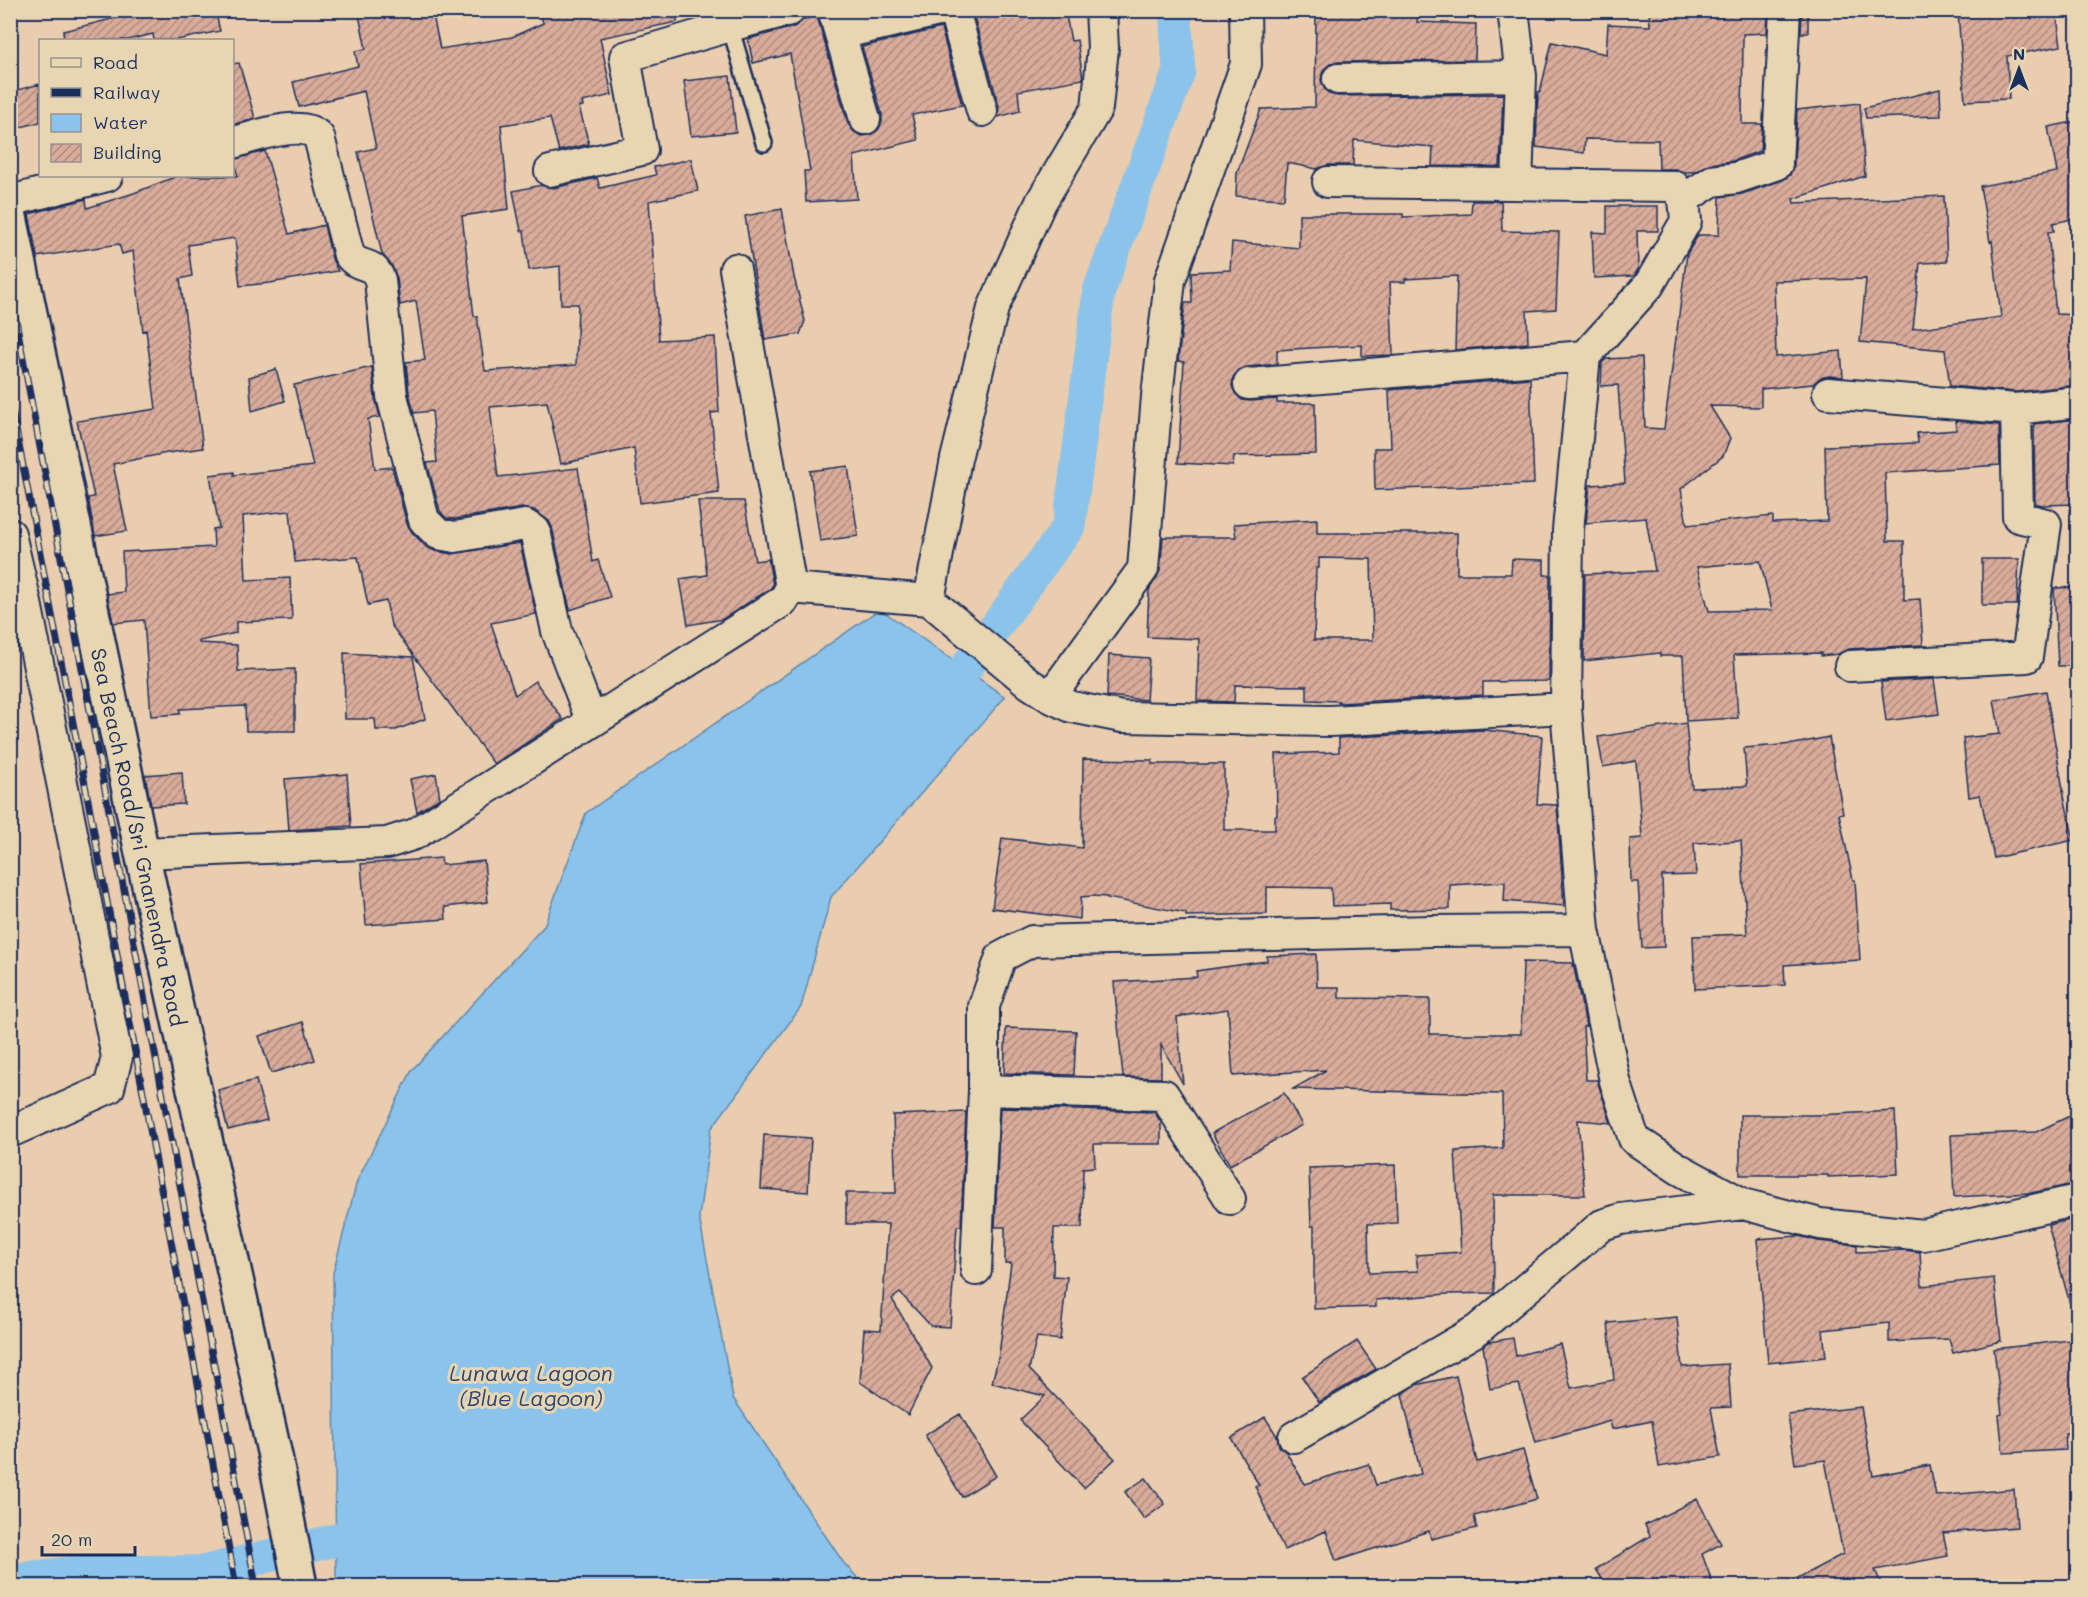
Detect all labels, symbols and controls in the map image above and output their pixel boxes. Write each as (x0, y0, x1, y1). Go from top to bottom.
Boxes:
legend (39, 39, 234, 177)
north arrow (1989, 39, 2049, 99)
text: N (2013, 43, 2025, 64)
text: Road (93, 50, 138, 74)
text: Railway (93, 80, 160, 104)
text: Water (93, 110, 148, 134)
text: Building (93, 140, 161, 164)
street label: Sea Beach Road/Sri Gnanendra Road (86, 645, 192, 1029)
water label: Lunawa Lagoon (Blue Lagoon) (449, 1358, 613, 1412)
scale bar (42, 1519, 135, 1557)
text: 20 m (51, 1527, 92, 1551)

